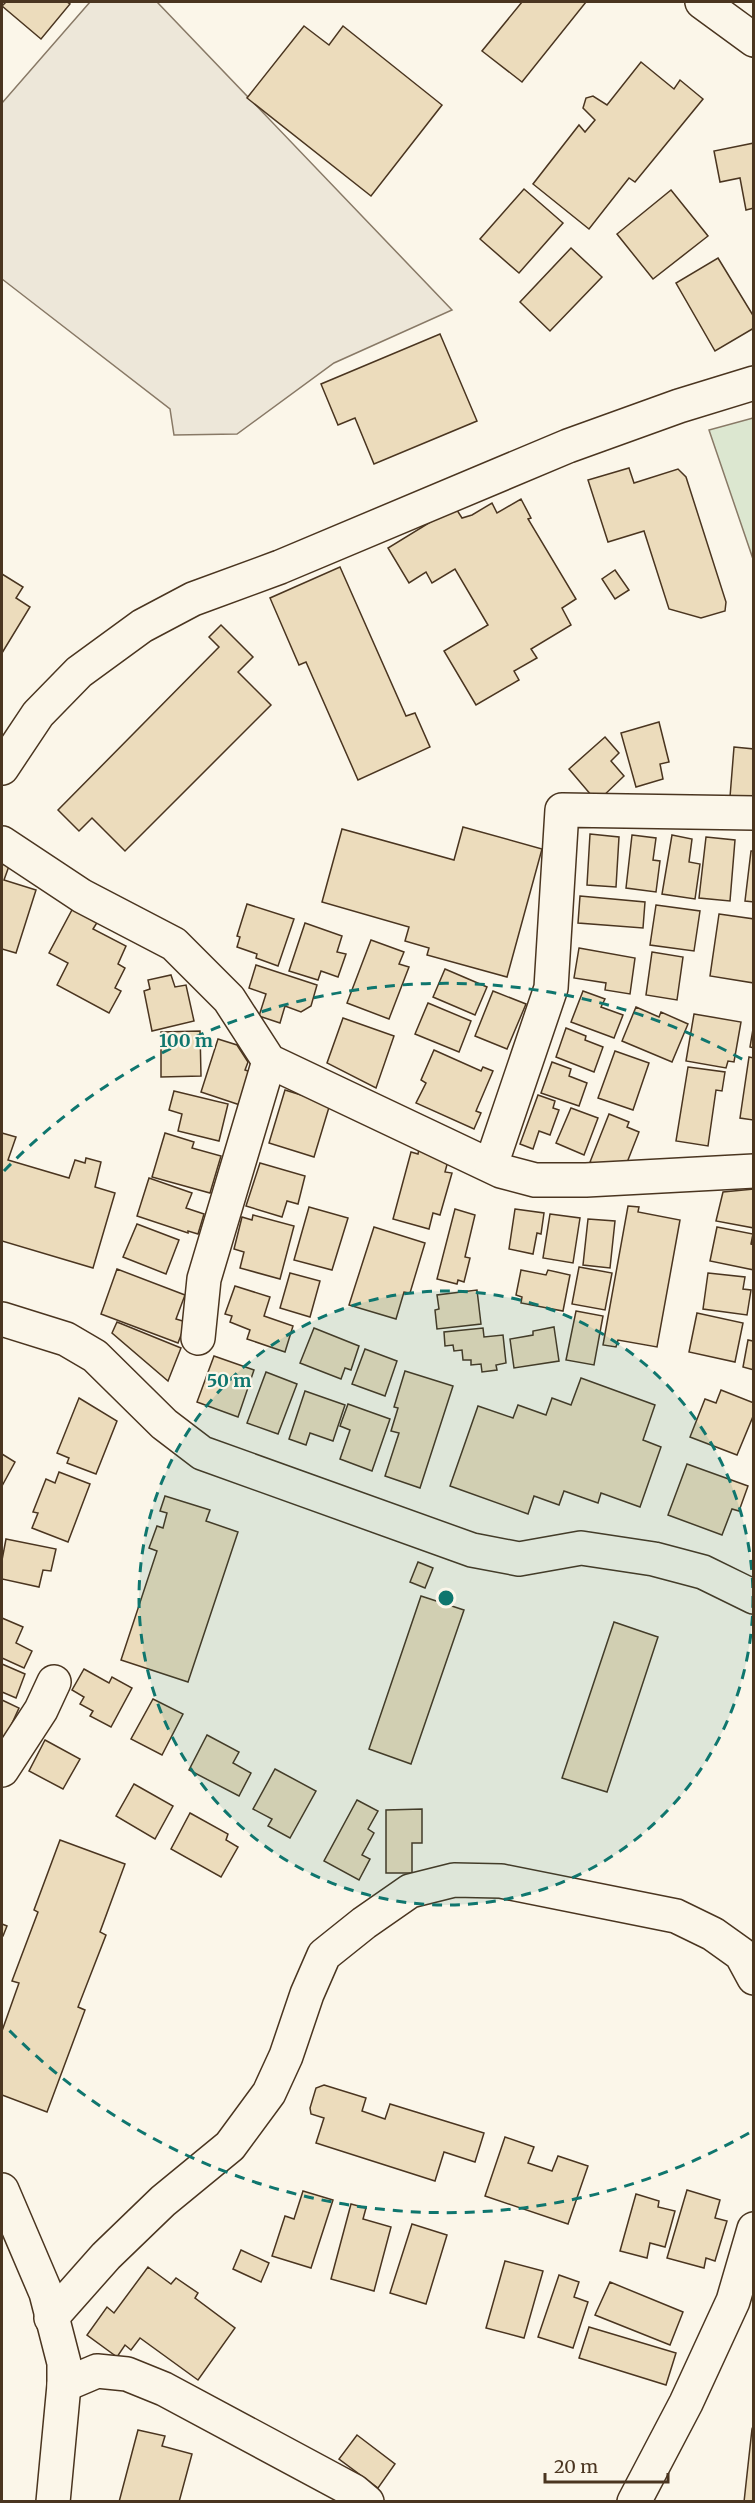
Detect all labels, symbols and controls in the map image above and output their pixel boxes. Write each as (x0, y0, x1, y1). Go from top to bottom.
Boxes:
text: 100 m (159, 1029, 213, 1052)
text: 50 m (207, 1369, 251, 1392)
centre of rings (436, 1588, 456, 1608)
scale bar (545, 2446, 668, 2484)
text: 20 m (554, 2455, 598, 2478)

